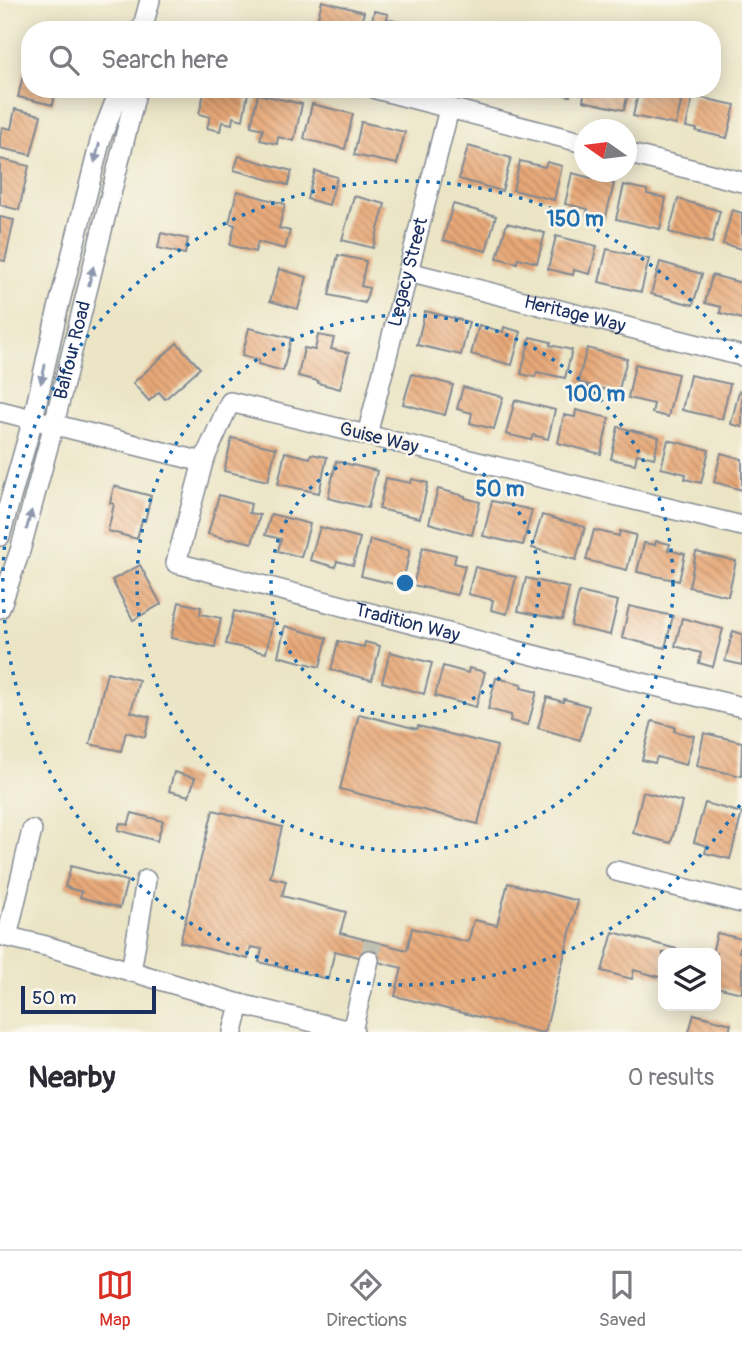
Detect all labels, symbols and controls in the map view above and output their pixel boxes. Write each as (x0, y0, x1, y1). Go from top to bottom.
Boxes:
search box (21, 21, 721, 98)
icon: search (45, 41, 83, 79)
text: Search here (101, 44, 228, 76)
north arrow (574, 119, 637, 182)
one-way arrow (91, 143, 102, 165)
text: 150 m (546, 206, 604, 233)
street label: Legacy Street (383, 215, 433, 329)
one-way arrow (86, 264, 97, 286)
street label: Heritage Way (522, 290, 628, 338)
street label: Balfour Road (49, 298, 96, 402)
one-way arrow (37, 363, 48, 385)
text: 100 m (565, 381, 625, 408)
street label: Guise Way (337, 417, 421, 459)
text: 50 m (476, 476, 525, 503)
one-way arrow (24, 509, 35, 531)
centre of rings (393, 571, 417, 595)
street label: Tradition Way (352, 598, 462, 648)
map controls (658, 948, 721, 1011)
button: layers (658, 948, 721, 1011)
scale bar (21, 983, 156, 1015)
text: 50 m (32, 986, 76, 1010)
text: Nearby (28, 1059, 115, 1096)
text: 0 results (628, 1063, 714, 1092)
tab: Map (96, 1266, 134, 1332)
tab: Directions (326, 1266, 407, 1332)
tab: Saved (599, 1266, 646, 1332)

